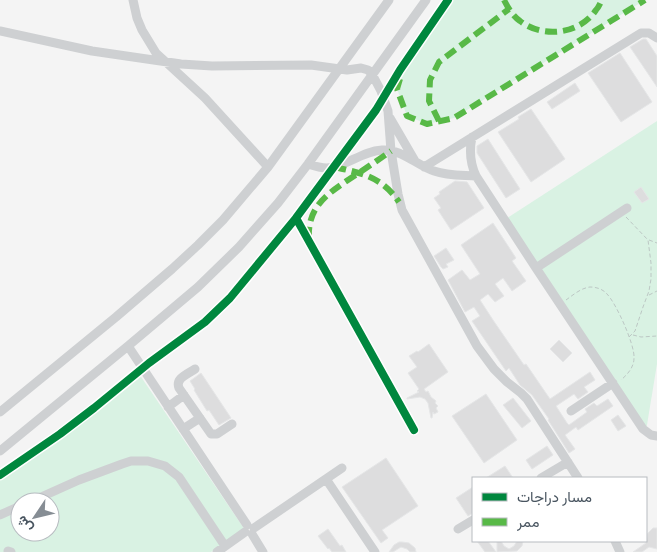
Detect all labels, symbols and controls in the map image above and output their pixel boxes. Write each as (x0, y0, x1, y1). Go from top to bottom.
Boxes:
legend (472, 477, 647, 542)
text: مسار دراجات (517, 488, 592, 506)
north arrow (10, 492, 60, 542)
text: ش (13, 512, 37, 536)
text: ممر (516, 513, 539, 531)

